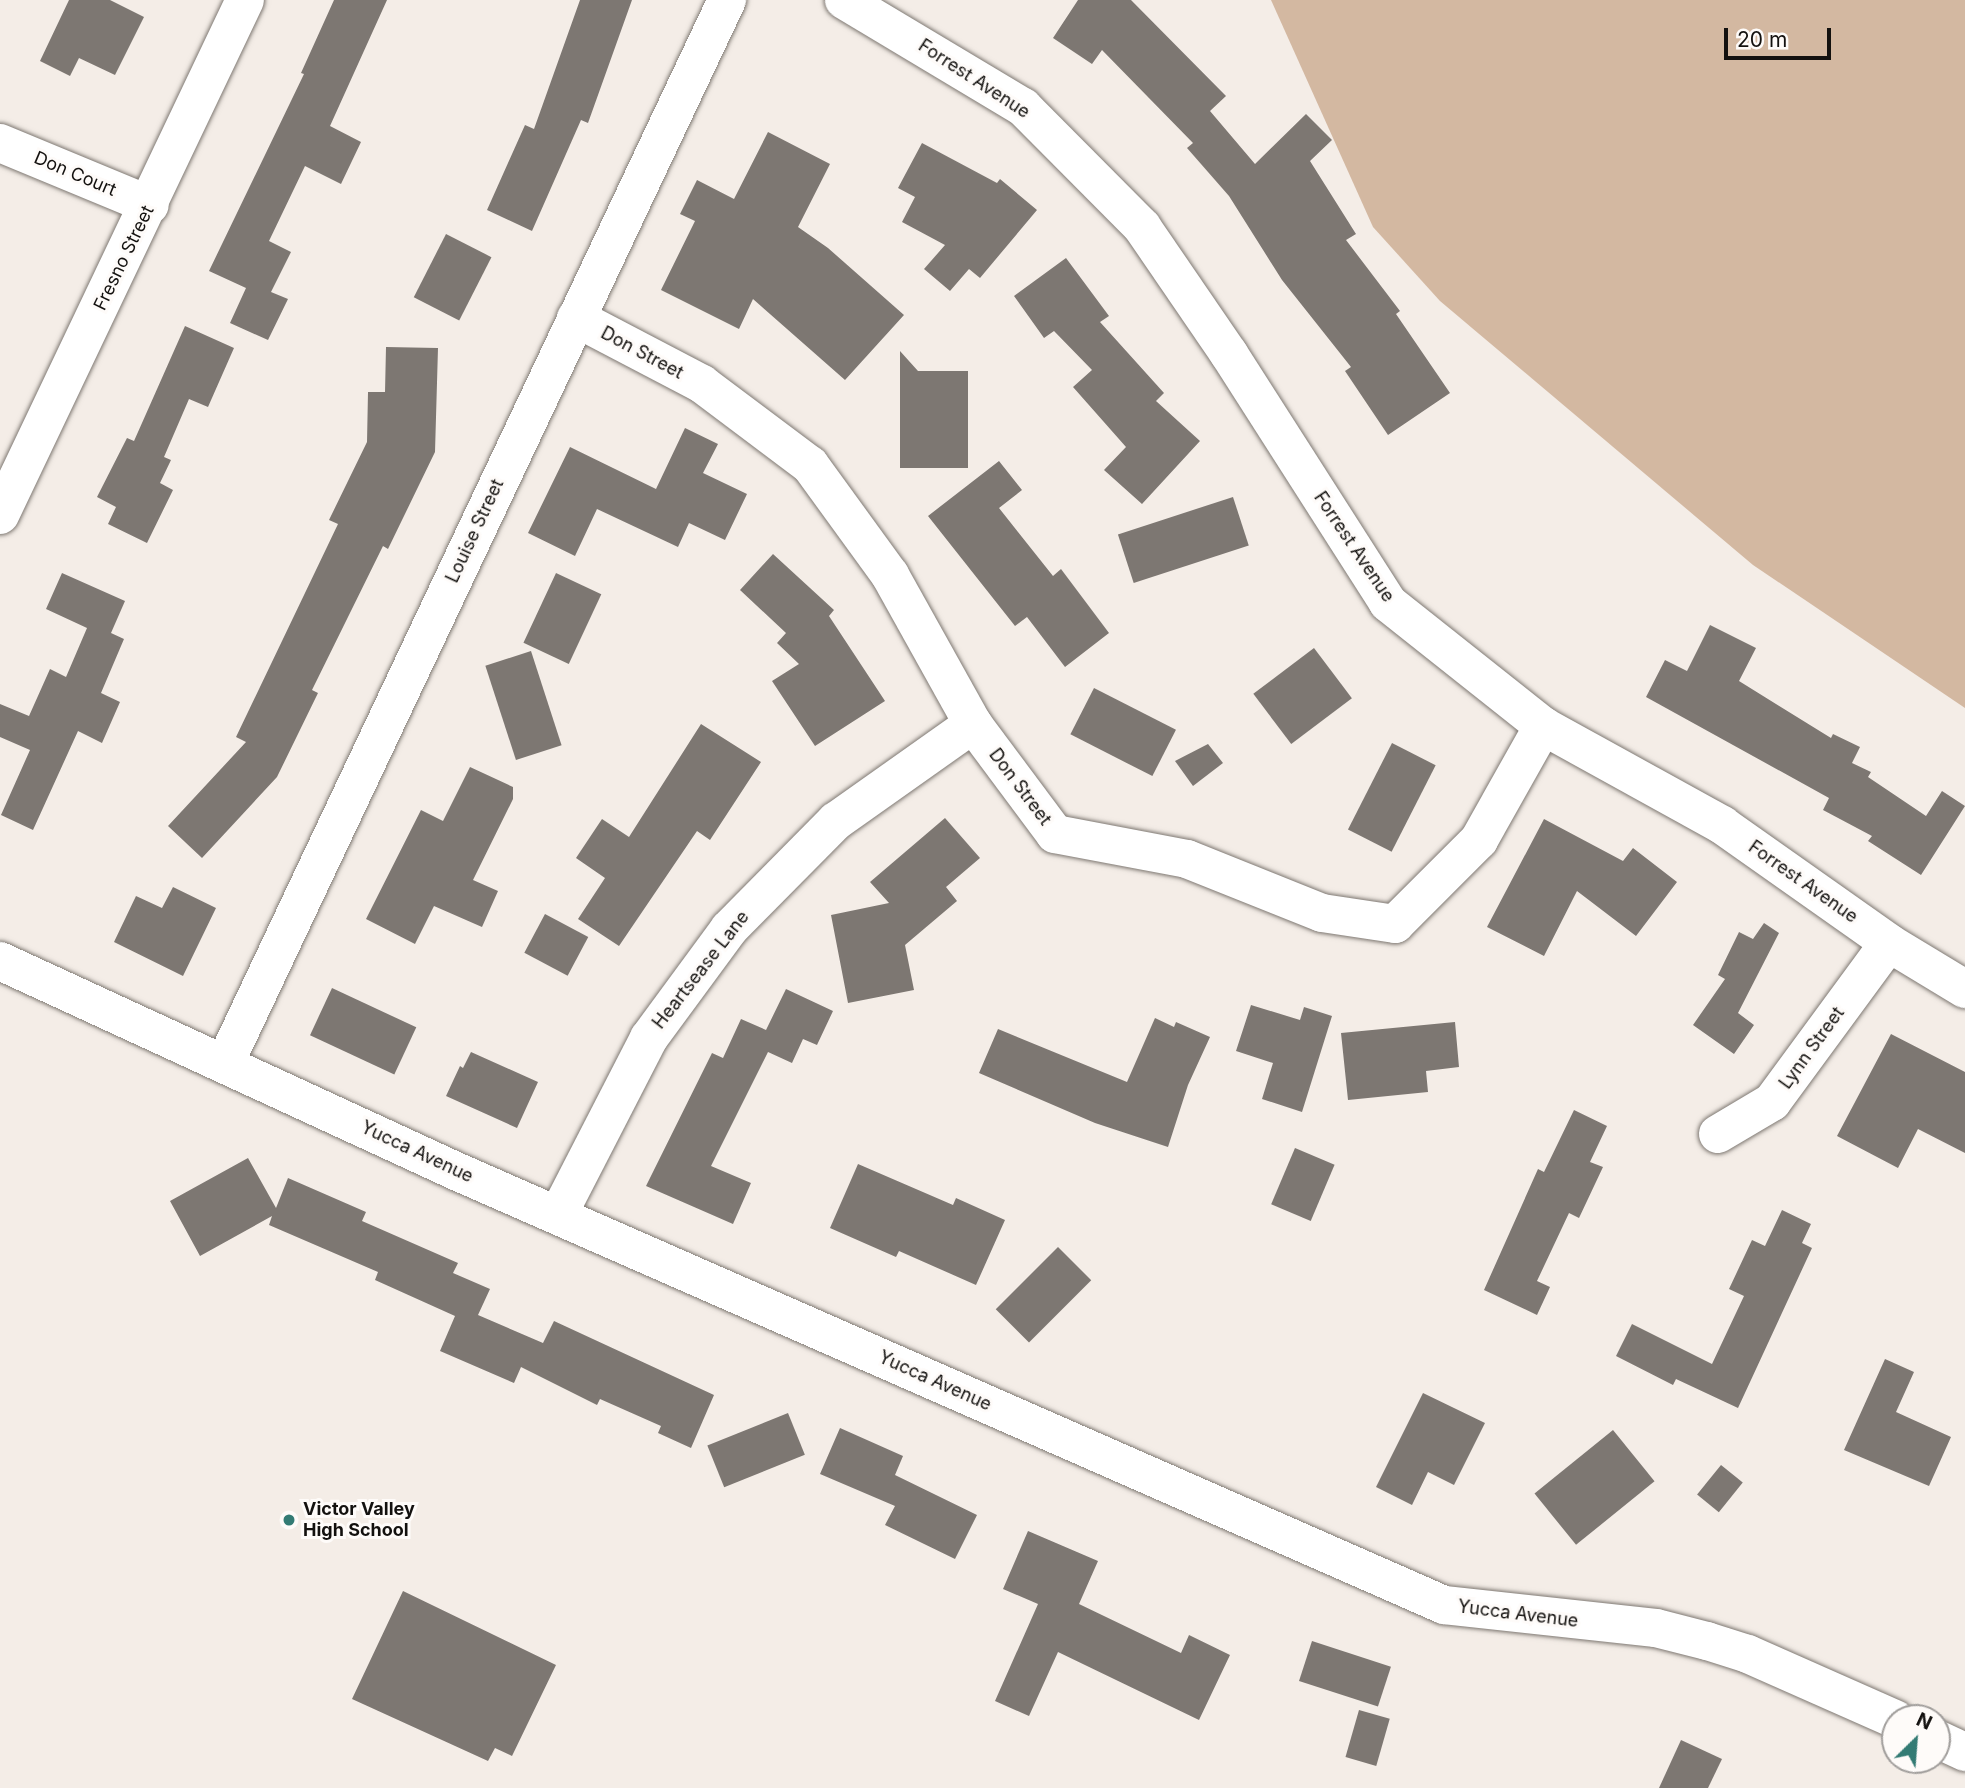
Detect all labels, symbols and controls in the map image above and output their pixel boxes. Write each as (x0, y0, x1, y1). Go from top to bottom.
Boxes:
scale bar (1727, 14, 1834, 58)
text: 20 m (1737, 27, 1787, 52)
street label: Forrest Avenue (914, 35, 1034, 123)
street label: Don Court (31, 147, 119, 201)
street label: Fresno Street (89, 202, 159, 314)
street label: Don Street (597, 322, 687, 384)
street label: Louise Street (442, 476, 508, 586)
street label: Forrest Avenue (1309, 488, 1399, 606)
street label: Don Street (984, 744, 1056, 830)
street label: Forrest Avenue (1744, 836, 1862, 928)
street label: Heartsease Lane (648, 907, 754, 1033)
street label: Lynn Street (1775, 1003, 1849, 1093)
street label: Yucca Avenue (357, 1117, 477, 1187)
street label: Yucca Avenue (875, 1346, 995, 1416)
place label: Victor Valley High School (303, 1499, 415, 1542)
marker: Victor Valley High School (281, 1512, 297, 1528)
street label: Yucca Avenue (1456, 1596, 1580, 1632)
north arrow (1881, 1704, 1951, 1774)
text: N (1913, 1708, 1936, 1735)

